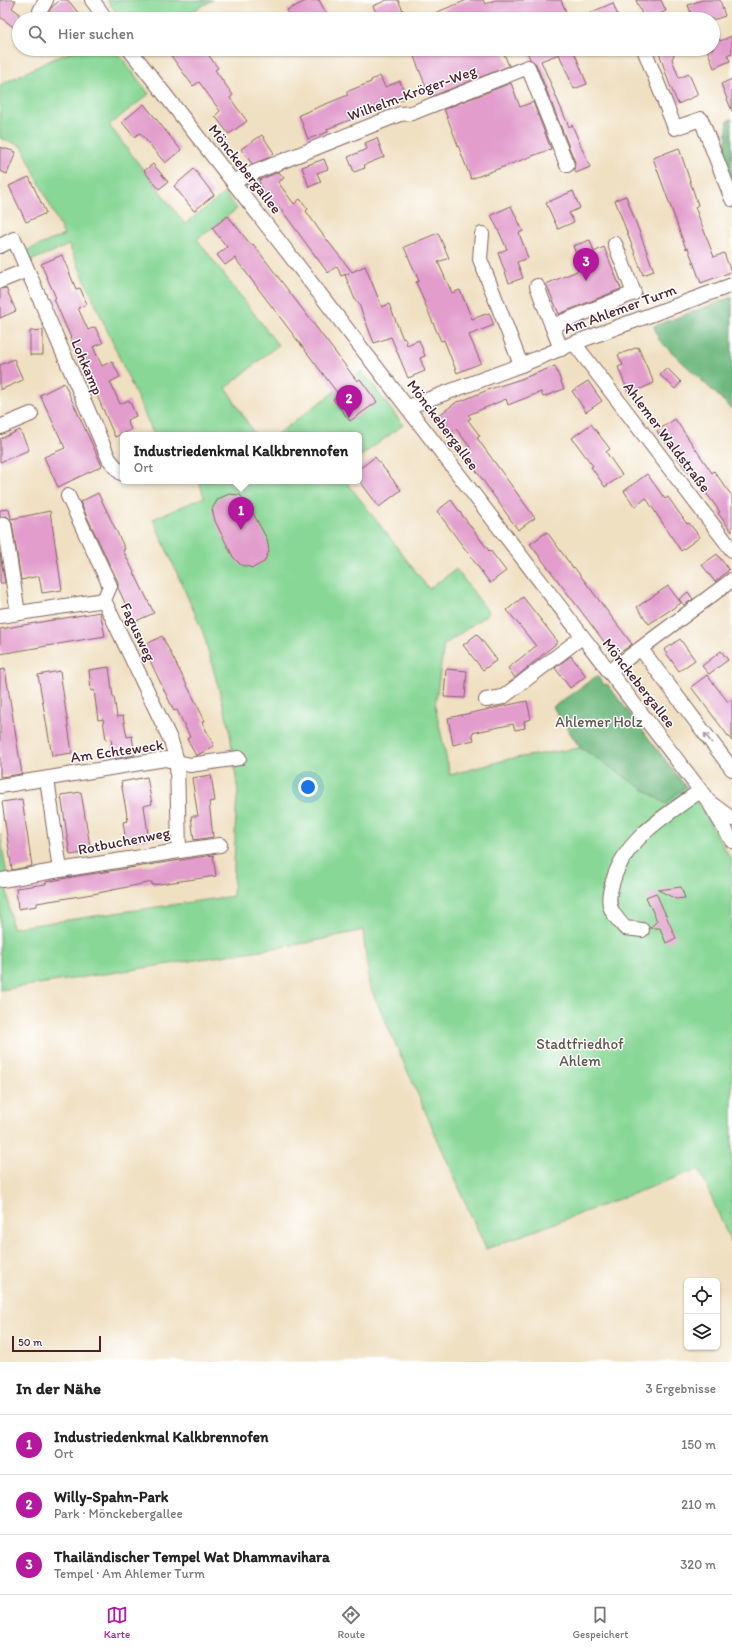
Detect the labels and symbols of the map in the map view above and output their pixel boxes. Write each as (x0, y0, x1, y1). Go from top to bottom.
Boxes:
street label: Wilhelm-Kröger-Weg (345, 61, 479, 125)
street label: Mönckebergallee (205, 121, 285, 217)
pin: 3 (573, 248, 599, 281)
street label: Am Ahlemer Turm (561, 280, 679, 338)
street label: Lohkamp (67, 336, 107, 398)
street label: Mönckebergallee (403, 376, 483, 474)
street label: Ahlemer Waldstraße (620, 378, 714, 496)
pin: 2 (336, 385, 362, 418)
pin: 1 (228, 497, 254, 530)
street label: Fagusweg (117, 600, 160, 664)
street label: Mönckebergallee (599, 635, 679, 731)
park label: Ahlemer Holz (555, 713, 643, 731)
one-way arrow (704, 733, 713, 744)
street label: Am Echteweck (69, 736, 165, 766)
your location (298, 777, 318, 797)
street label: Rotbuchenweg (76, 823, 172, 859)
park label: Stadtfriedhof Ahlem (536, 1035, 624, 1070)
scale bar (12, 1334, 101, 1353)

